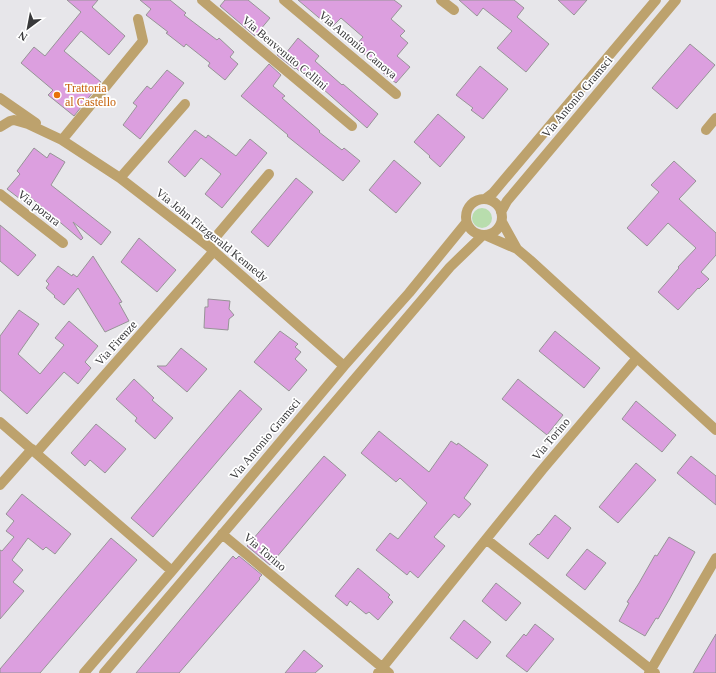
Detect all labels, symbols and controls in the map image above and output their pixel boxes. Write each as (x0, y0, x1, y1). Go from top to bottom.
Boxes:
north arrow (8, 8, 48, 48)
street label: Via Antonio Canova (316, 8, 401, 82)
street label: Via Benvenuto Cellini (239, 13, 331, 93)
text: N (16, 29, 29, 44)
street label: Via Antonio Gramsci (539, 53, 616, 141)
place label: Trattoria al Castello (65, 81, 116, 109)
marker: Trattoria al Castello (52, 90, 62, 100)
street label: Via John Fitzgerald Kennedy (153, 185, 271, 285)
street label: Via porara (15, 187, 64, 229)
street label: Via Firenze (92, 318, 140, 368)
street label: Via Antonio Gramsci (227, 395, 304, 483)
street label: Via Torino (529, 415, 573, 463)
street label: Via Torino (241, 530, 289, 574)

